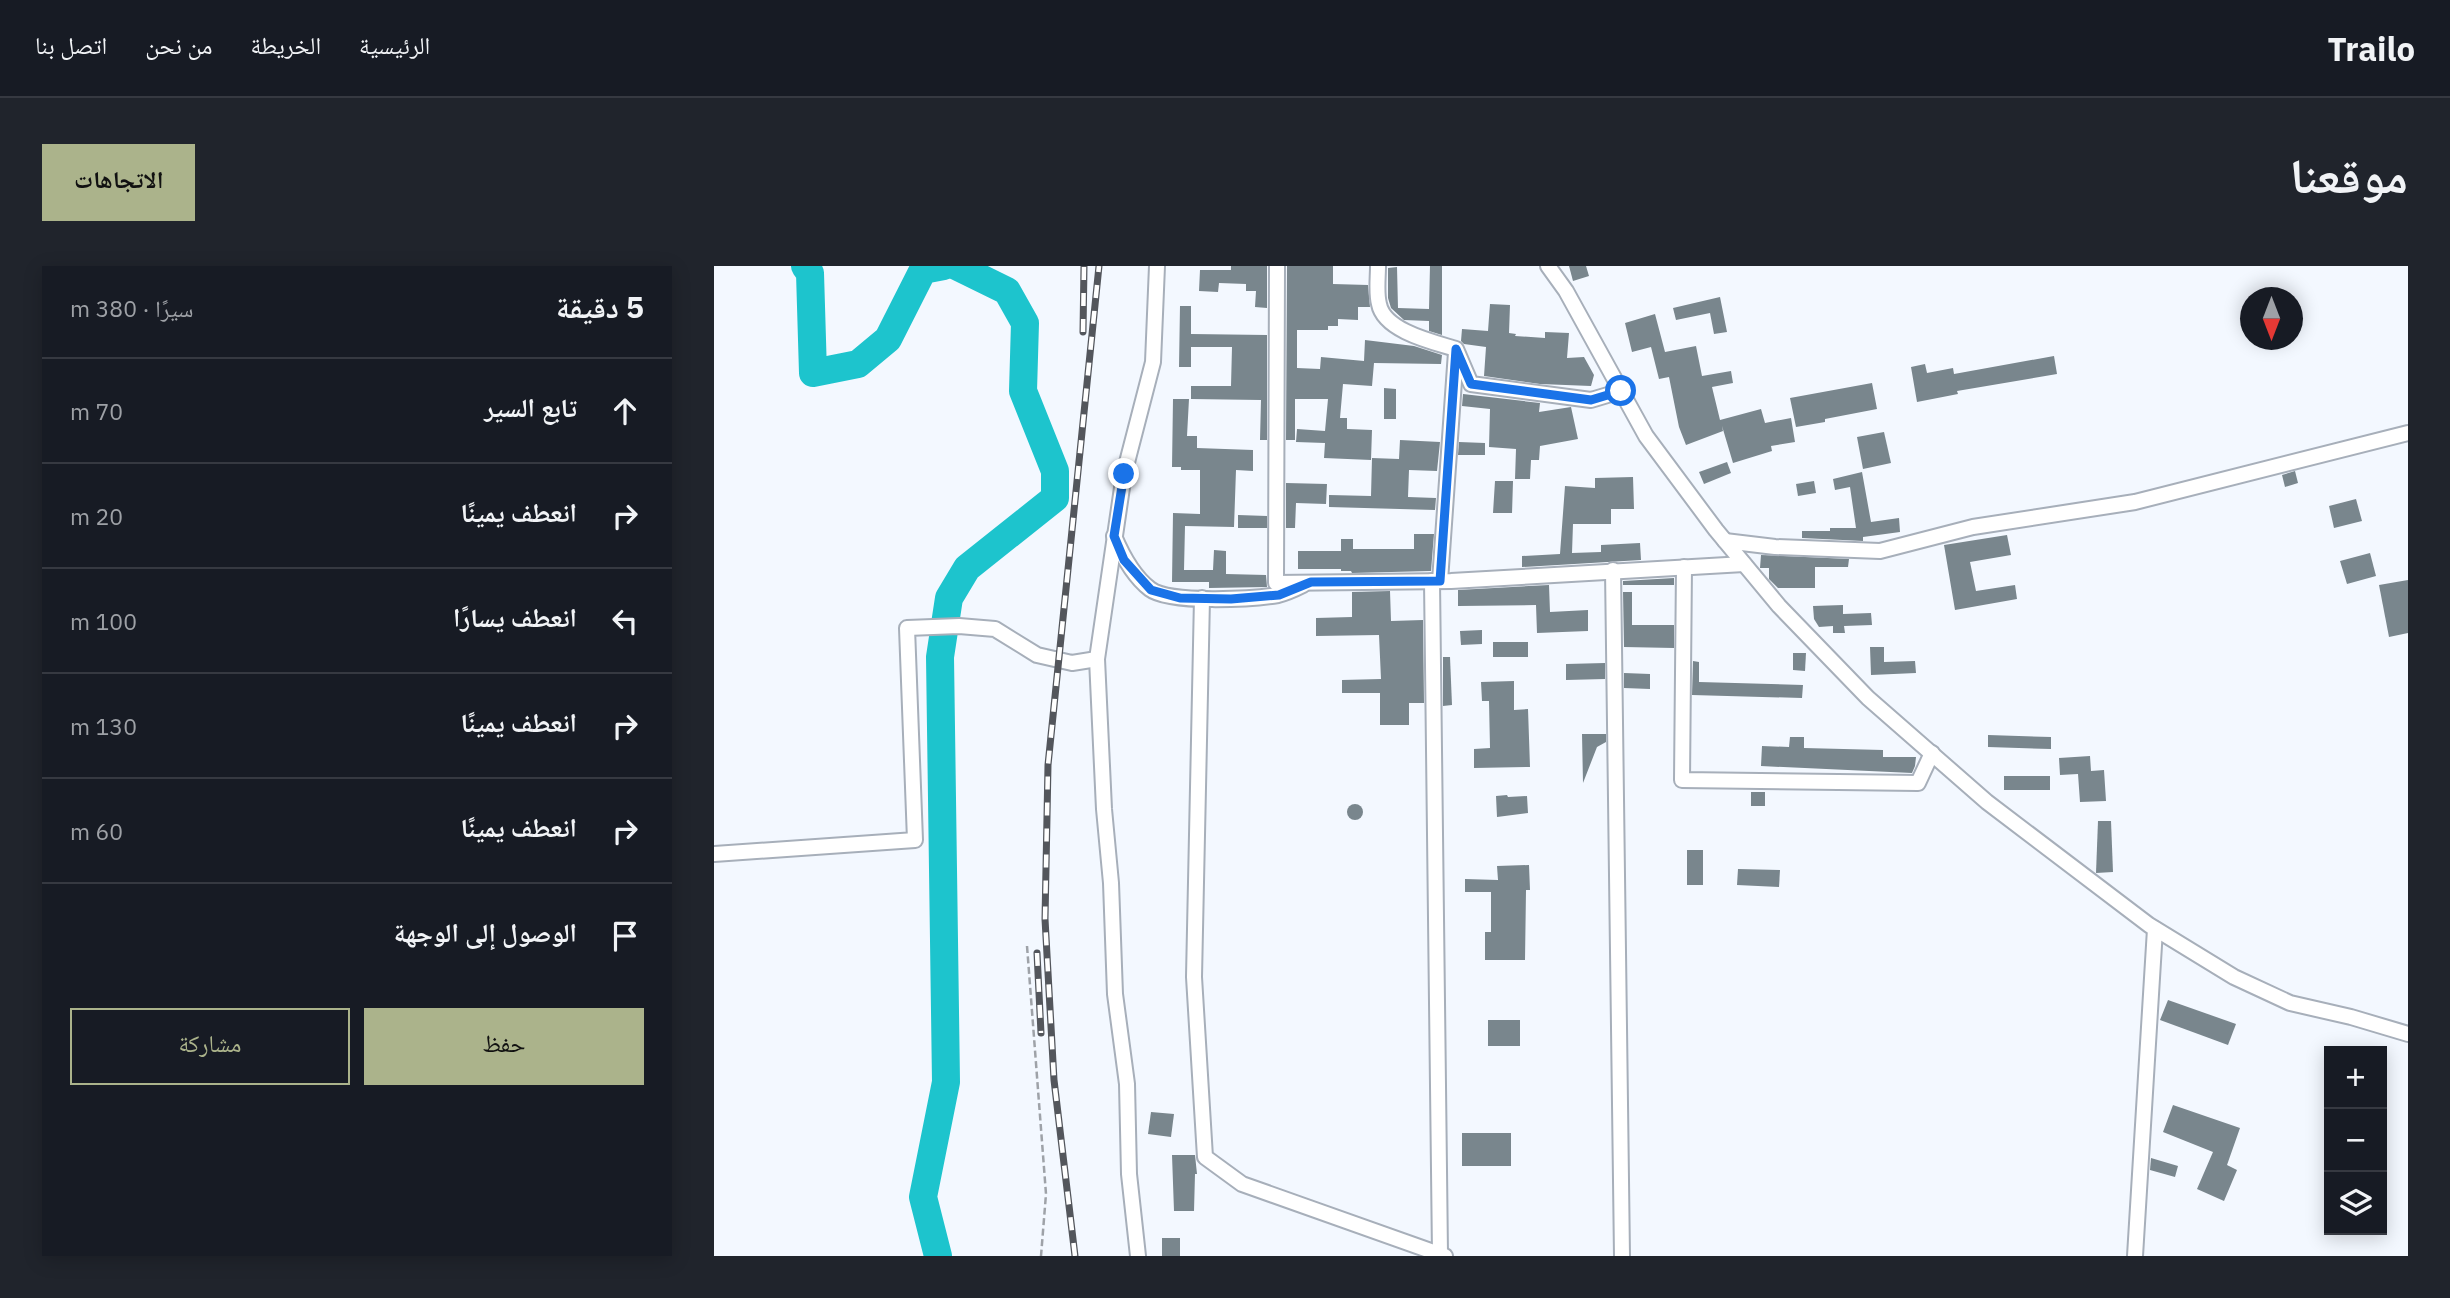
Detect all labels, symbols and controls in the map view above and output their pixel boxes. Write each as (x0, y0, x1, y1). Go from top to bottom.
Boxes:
text: Trailo (2328, 27, 2415, 70)
text: اتصل بنا (35, 29, 107, 61)
text: من نحن (145, 29, 212, 61)
text: الخريطة (250, 29, 321, 61)
text: الرئيسية (359, 29, 430, 61)
text: موقعنا (2290, 143, 2408, 206)
button: الاتجاهات (42, 144, 195, 221)
text: 5 دقيقة (556, 287, 644, 326)
north arrow (2240, 287, 2303, 350)
text: سيرًا · 380 m (70, 293, 193, 323)
route start (1605, 375, 1636, 406)
text: تابع السير (484, 390, 577, 424)
icon: ahead (606, 392, 644, 430)
text: 70 m (70, 396, 123, 426)
route end (1108, 458, 1139, 489)
text: انعطف يمينًا (461, 495, 577, 529)
icon: right (606, 497, 644, 535)
text: 20 m (70, 501, 123, 531)
text: انعطف يسارًا (453, 600, 577, 634)
icon: left (606, 602, 644, 640)
text: 100 m (70, 606, 137, 636)
text: انعطف يمينًا (461, 705, 577, 739)
icon: right (606, 707, 644, 745)
text: 130 m (70, 711, 137, 741)
text: انعطف يمينًا (461, 810, 577, 844)
icon: right (606, 812, 644, 850)
text: 60 m (70, 816, 123, 846)
text: الوصول إلى الوجهة (394, 915, 577, 949)
icon: arrive (606, 917, 644, 955)
button: مشاركة (70, 1008, 350, 1085)
button: حفظ (364, 1008, 644, 1085)
map controls (2324, 1046, 2387, 1235)
button: + (2324, 1046, 2387, 1109)
button: − (2324, 1109, 2387, 1172)
button: layers (2324, 1172, 2387, 1235)

